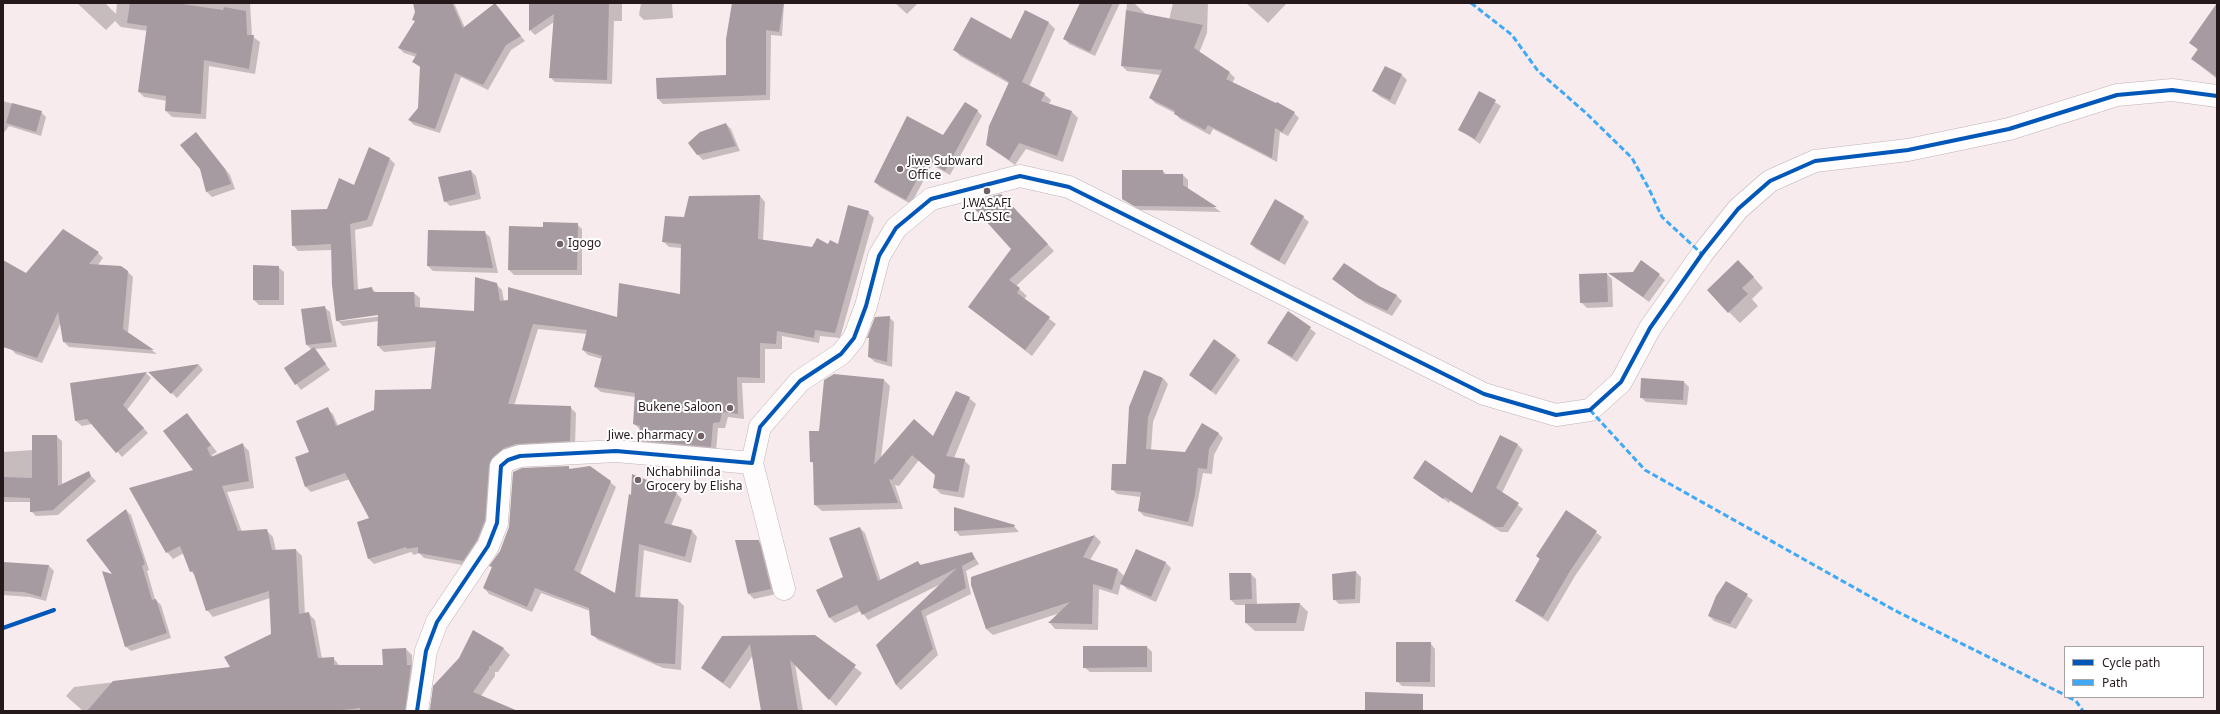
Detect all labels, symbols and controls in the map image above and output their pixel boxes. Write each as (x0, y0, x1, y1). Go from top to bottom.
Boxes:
place label: Jiwe Subward Office (908, 155, 983, 183)
marker: Jiwe Subward Office (895, 164, 905, 174)
marker: J.WASAFI CLASSIC (982, 186, 992, 196)
place label: J.WASAFI CLASSIC (963, 197, 1011, 225)
place label: Igogo (568, 237, 601, 251)
marker: Igogo (555, 239, 565, 249)
place label: Bukene Saloon (638, 401, 722, 415)
marker: Bukene Saloon (725, 403, 735, 413)
place label: Jiwe. pharmacy (608, 429, 693, 443)
marker: Jiwe. pharmacy (696, 431, 706, 441)
place label: Nchabhilinda Grocery by Elisha (646, 466, 743, 494)
marker: Nchabhilinda Grocery by Elisha (633, 475, 643, 485)
legend (2064, 646, 2204, 698)
text: Cycle path (2102, 654, 2160, 671)
text: Path (2102, 674, 2128, 691)

